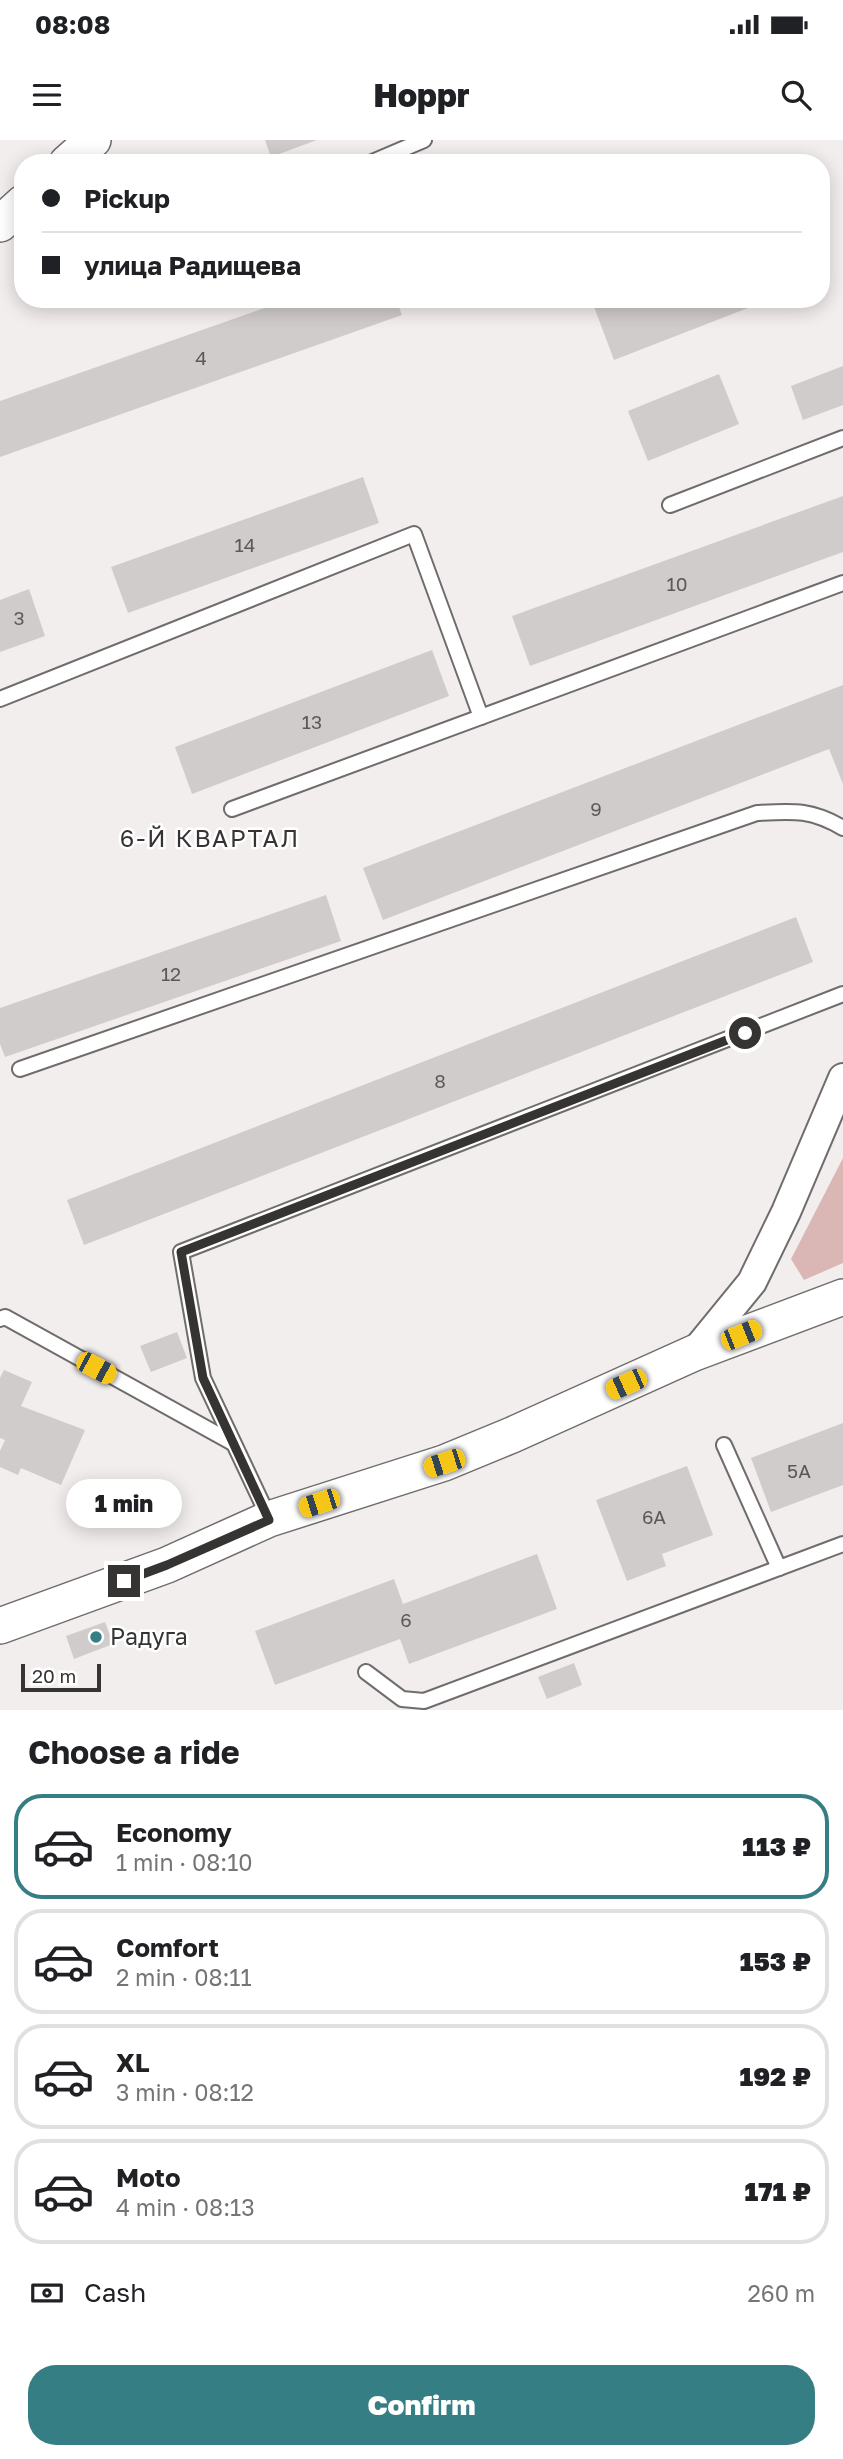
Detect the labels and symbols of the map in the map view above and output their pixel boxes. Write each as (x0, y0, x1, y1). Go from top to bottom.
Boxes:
house number: 4 (195, 346, 207, 369)
house number: 14 (235, 533, 255, 556)
house number: 10 (667, 572, 688, 595)
house number: 3 (13, 606, 25, 629)
house number: 13 (302, 710, 322, 733)
house number: 9 (590, 797, 602, 820)
district label: 6-Й КВАРТАЛ (120, 823, 300, 852)
house number: 12 (161, 962, 181, 985)
route start (729, 1017, 761, 1049)
house number: 8 (434, 1069, 446, 1092)
car (718, 1317, 765, 1353)
car (73, 1349, 120, 1387)
car (603, 1366, 650, 1402)
car (421, 1447, 468, 1479)
house number: 5А (787, 1459, 811, 1482)
callout: 1 min (66, 1480, 182, 1528)
car (296, 1487, 343, 1519)
house number: 6А (642, 1505, 666, 1528)
route end (108, 1565, 140, 1597)
house number: 6 (400, 1608, 412, 1631)
place label: Радуга (110, 1622, 188, 1650)
marker: Радуга (88, 1629, 104, 1645)
scale bar (21, 1661, 102, 1693)

